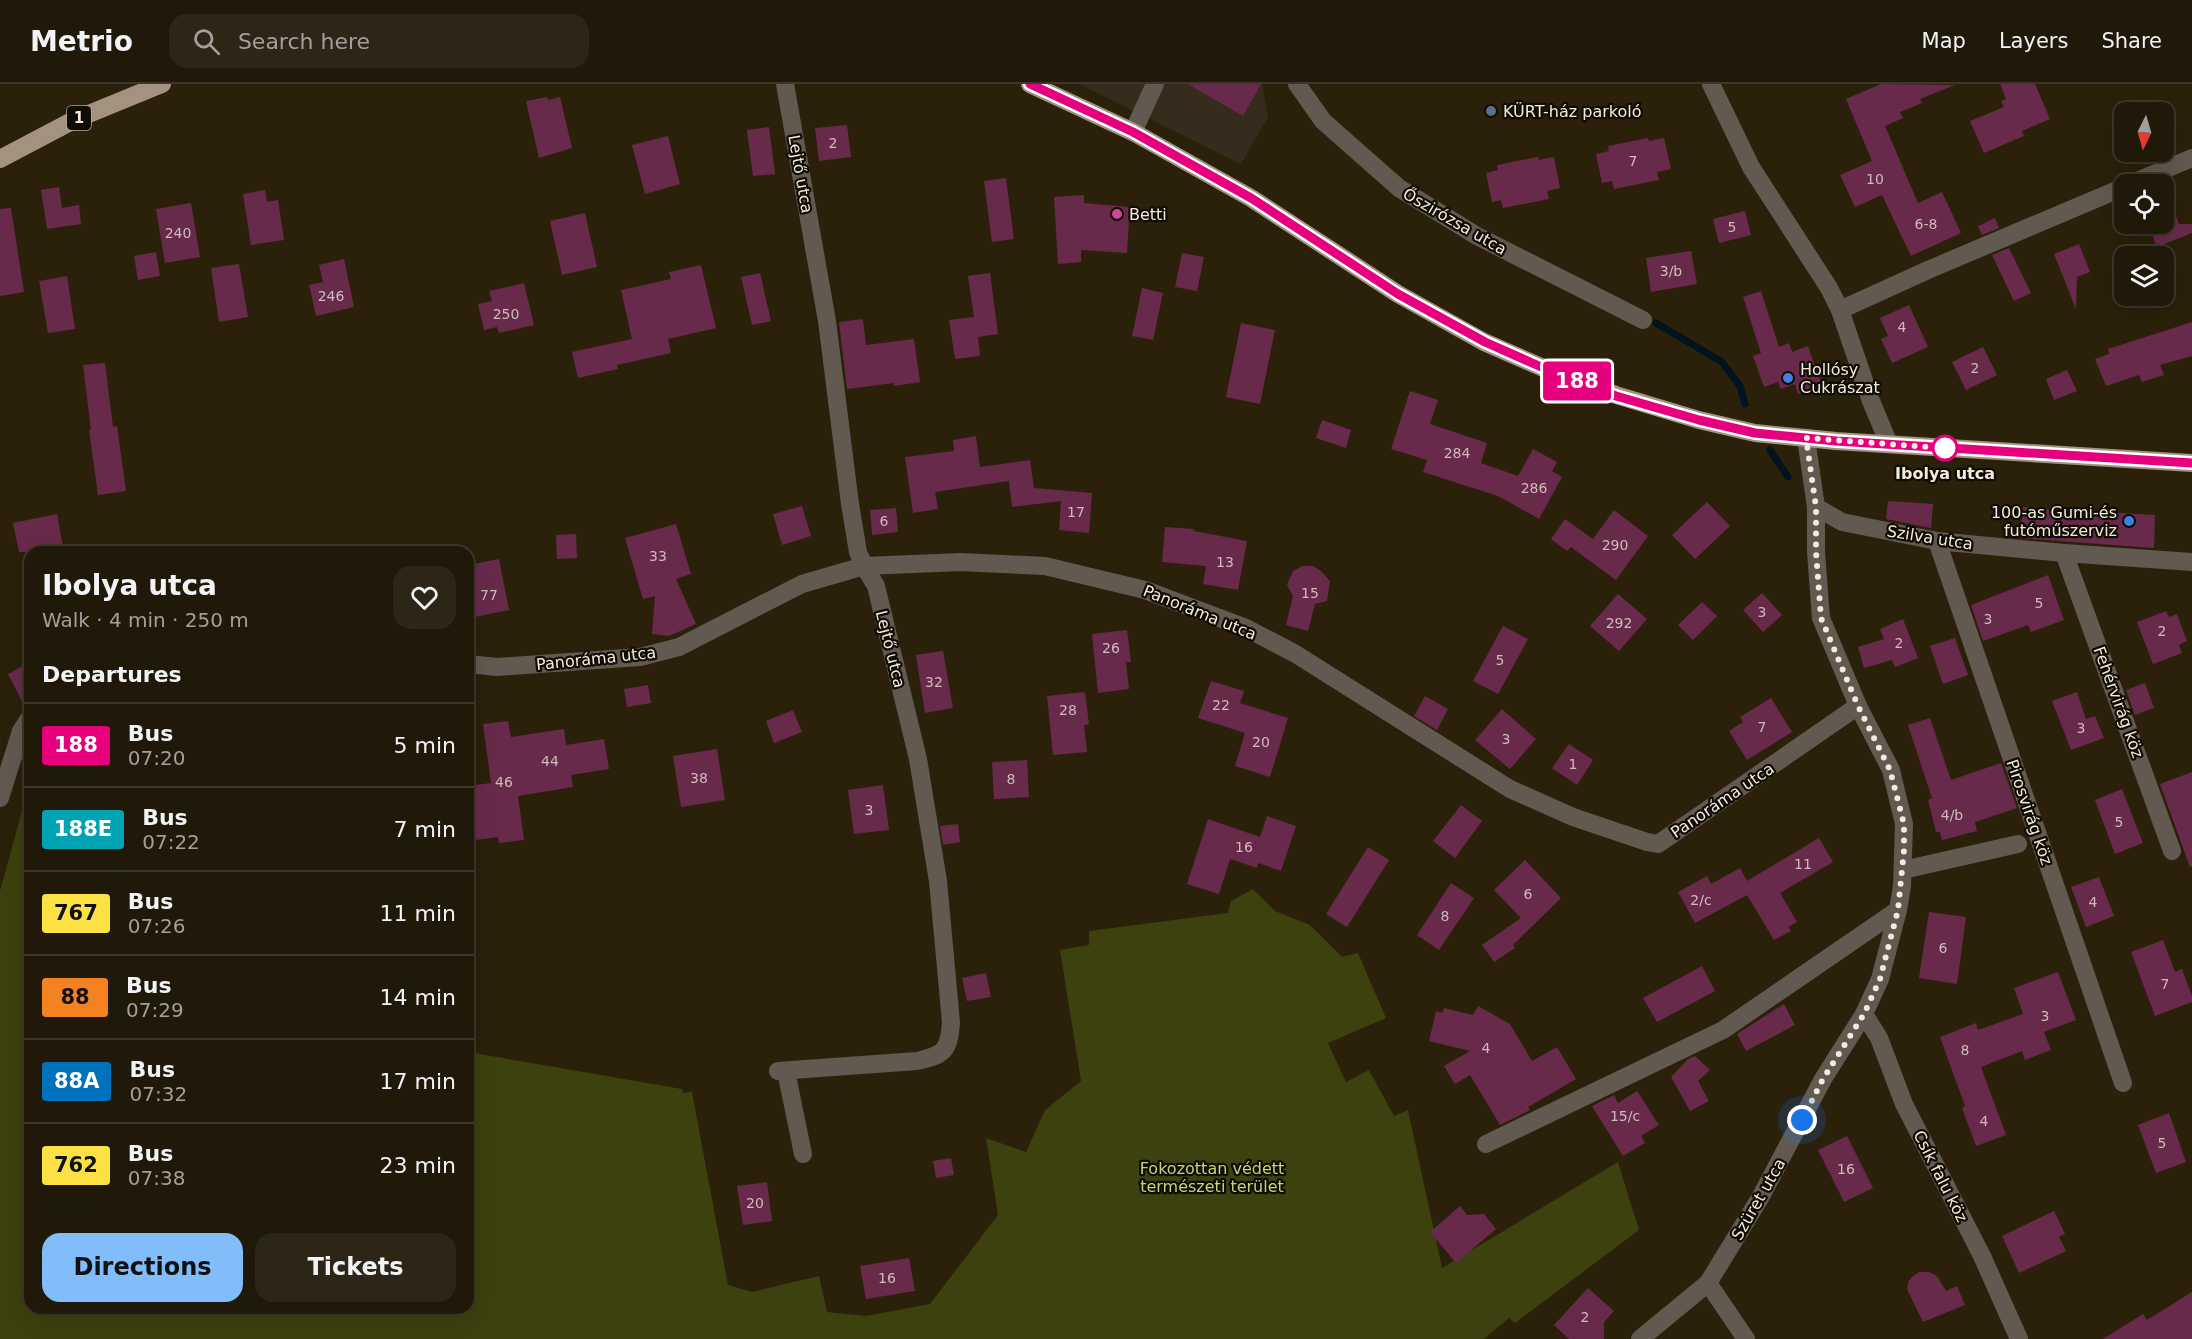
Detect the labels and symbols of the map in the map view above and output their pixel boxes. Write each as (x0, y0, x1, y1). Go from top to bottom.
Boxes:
place label: KÜRT-ház parkoló (1503, 102, 1642, 121)
north arrow (2114, 102, 2174, 162)
marker: KÜRT-ház parkoló (1484, 104, 1498, 118)
road number: 1 (67, 106, 91, 130)
street label: Lejtő utca (784, 133, 817, 215)
house number: 2 (829, 135, 837, 151)
house number: 7 (1629, 153, 1637, 169)
house number: 10 (1866, 171, 1884, 187)
street label: Őszirózsa utca (1400, 183, 1510, 259)
place label: Betti (1129, 205, 1167, 224)
marker: Betti (1110, 207, 1124, 221)
house number: 6-8 (1915, 216, 1937, 232)
house number: 5 (1728, 219, 1736, 235)
house number: 240 (165, 225, 191, 241)
house number: 3/b (1660, 263, 1682, 279)
house number: 246 (318, 288, 344, 304)
house number: 250 (493, 306, 519, 322)
house number: 4 (1898, 319, 1907, 335)
place label: Hollósy Cukrászat (1800, 360, 1880, 397)
house number: 2 (1971, 360, 1979, 376)
line badge: 188 (1542, 362, 1612, 400)
marker: Hollósy Cukrászat (1781, 371, 1795, 385)
marker: Ibolya utca (1932, 435, 1958, 461)
house number: 284 (1444, 445, 1470, 461)
place label: Ibolya utca (1895, 464, 1995, 483)
house number: 286 (1521, 480, 1547, 496)
place label: 100-as Gumi-és futóműszerviz (1991, 503, 2117, 540)
house number: 17 (1067, 504, 1085, 520)
house number: 6 (880, 513, 889, 529)
marker: 100-as Gumi-és futóműszerviz (2122, 514, 2136, 528)
street label: Szilva utca (1886, 521, 1974, 554)
house number: 290 (1602, 537, 1628, 553)
house number: 33 (649, 548, 667, 564)
house number: 13 (1216, 554, 1234, 570)
street label: Panoráma utca (1140, 581, 1259, 644)
house number: 15 (1301, 585, 1319, 601)
house number: 77 (480, 587, 498, 603)
house number: 5 (2035, 595, 2043, 611)
house number: 3 (1758, 604, 1766, 620)
street label: Lejtő utca (872, 608, 909, 690)
house number: 3 (1984, 611, 1992, 627)
house number: 292 (1606, 615, 1632, 631)
house number: 2 (2158, 623, 2166, 639)
house number: 2 (1895, 635, 1903, 651)
house number: 26 (1102, 640, 1120, 656)
street label: Panoráma utca (535, 643, 657, 674)
street label: Fehérvirág köz (2090, 644, 2147, 760)
house number: 5 (1496, 652, 1504, 668)
house number: 32 (925, 674, 943, 690)
house number: 22 (1212, 697, 1230, 713)
house number: 28 (1059, 702, 1077, 718)
house number: 7 (1758, 719, 1766, 735)
house number: 3 (2077, 720, 2085, 736)
house number: 3 (1502, 731, 1510, 747)
house number: 20 (1252, 734, 1270, 750)
house number: 44 (541, 753, 559, 769)
house number: 1 (1569, 756, 1577, 772)
street label: Pirosvirág köz (2003, 757, 2056, 868)
street label: Panoráma utca (1667, 759, 1778, 842)
house number: 38 (690, 770, 708, 786)
house number: 8 (1007, 771, 1015, 787)
house number: 46 (495, 774, 513, 790)
house number: 3 (865, 802, 873, 818)
house number: 4/b (1941, 807, 1963, 823)
house number: 5 (2115, 814, 2123, 830)
house number: 16 (1235, 839, 1253, 855)
house number: 11 (1794, 856, 1812, 872)
house number: 6 (1524, 886, 1533, 902)
house number: 2/c (1690, 892, 1712, 908)
house number: 4 (2089, 894, 2098, 910)
house number: 8 (1441, 908, 1449, 924)
house number: 6 (1939, 940, 1948, 956)
house number: 7 (2161, 976, 2169, 992)
house number: 3 (2041, 1008, 2049, 1024)
house number: 4 (1482, 1040, 1491, 1056)
house number: 8 (1961, 1042, 1969, 1058)
your location (1787, 1105, 1817, 1135)
house number: 15/c (1610, 1108, 1640, 1124)
house number: 4 (1980, 1113, 1989, 1129)
street label: Csík falu köz (1909, 1127, 1972, 1225)
house number: 5 (2158, 1135, 2166, 1151)
street label: Szüret utca (1727, 1155, 1789, 1243)
park label: Fokozottan védett természeti terület (1140, 1159, 1284, 1196)
house number: 16 (1837, 1161, 1855, 1177)
house number: 20 (746, 1195, 764, 1211)
house number: 16 (878, 1270, 896, 1286)
house number: 2 (1581, 1309, 1589, 1325)

